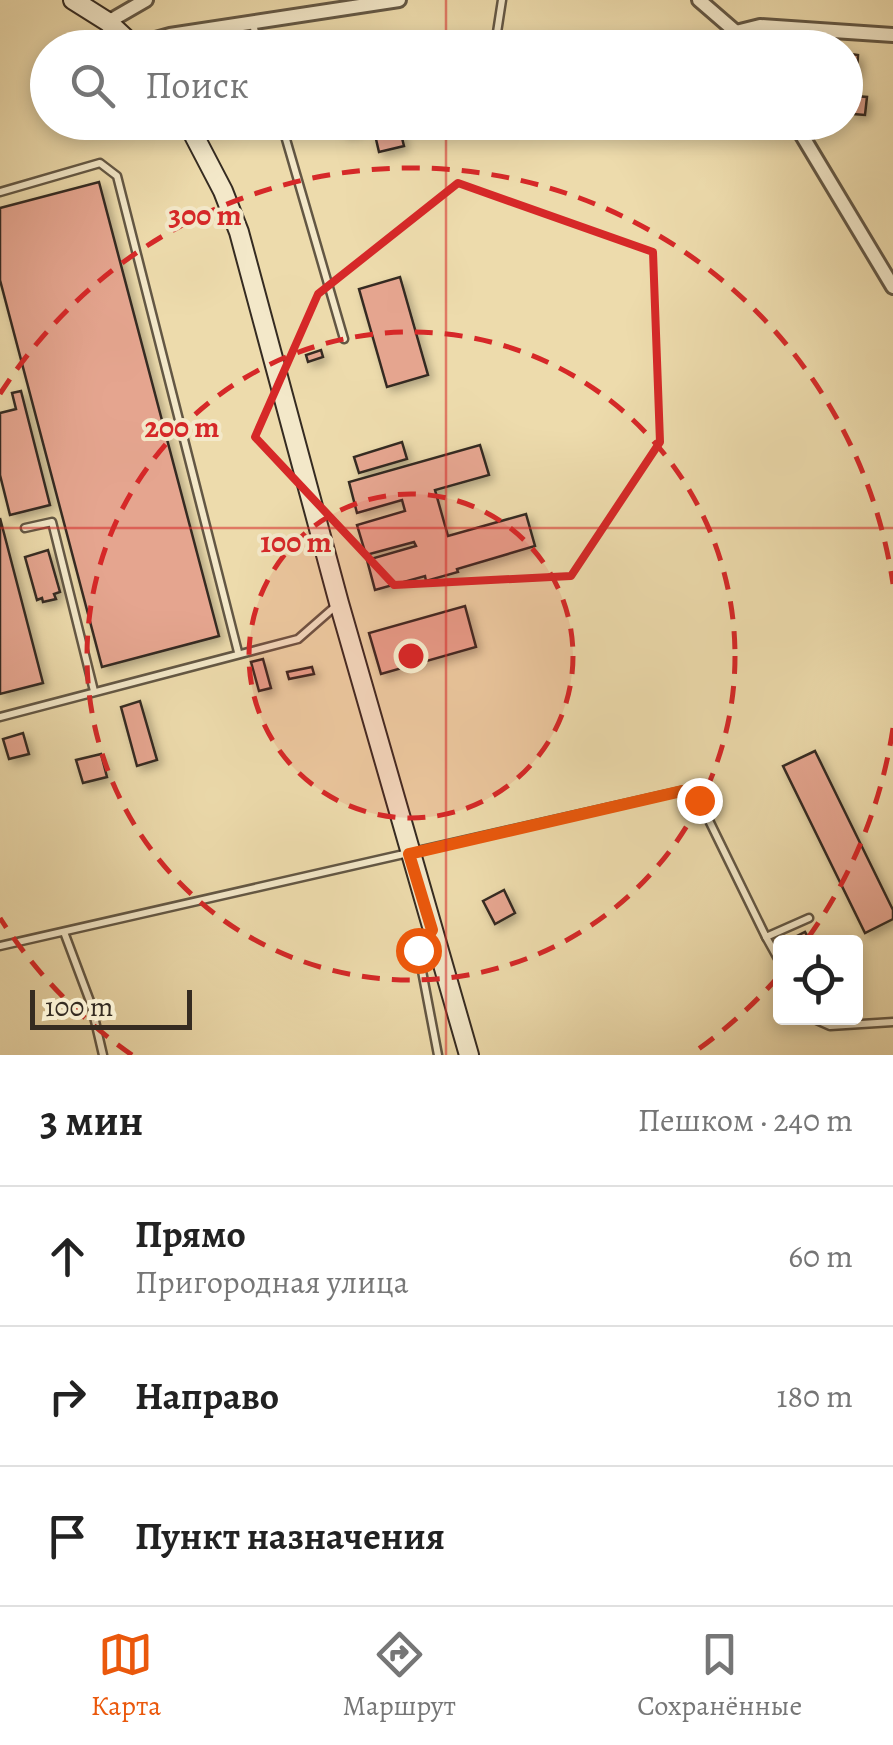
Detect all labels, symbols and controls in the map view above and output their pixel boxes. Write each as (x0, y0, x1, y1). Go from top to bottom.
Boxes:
search box (30, 30, 863, 140)
icon: search (65, 58, 120, 113)
text: Поиск (145, 59, 249, 111)
text: 300 m (168, 195, 242, 235)
text: 200 m (144, 407, 220, 447)
text: 100 m (260, 522, 332, 562)
centre of rings (393, 638, 429, 674)
route end (677, 778, 723, 824)
route start (396, 928, 442, 974)
map controls (773, 935, 863, 1025)
button: locate (773, 935, 863, 1025)
scale bar (30, 985, 192, 1030)
text: 100 m (45, 988, 113, 1026)
text: 3 мин (40, 1092, 143, 1149)
text: Пешком · 240 m (638, 1098, 853, 1142)
text: Прямо (135, 1208, 246, 1260)
icon: ahead (40, 1229, 95, 1284)
text: 60 m (788, 1234, 853, 1278)
text: Пригородная улица (135, 1260, 408, 1304)
icon: right (40, 1369, 95, 1424)
text: Направо (135, 1370, 279, 1422)
text: 180 m (777, 1374, 853, 1418)
icon: arrive (40, 1509, 95, 1564)
text: Пункт назначения (135, 1510, 445, 1562)
tab: Карта (91, 1627, 161, 1725)
tab: Маршрут (343, 1627, 456, 1725)
tab: Сохранённые (637, 1627, 802, 1725)

